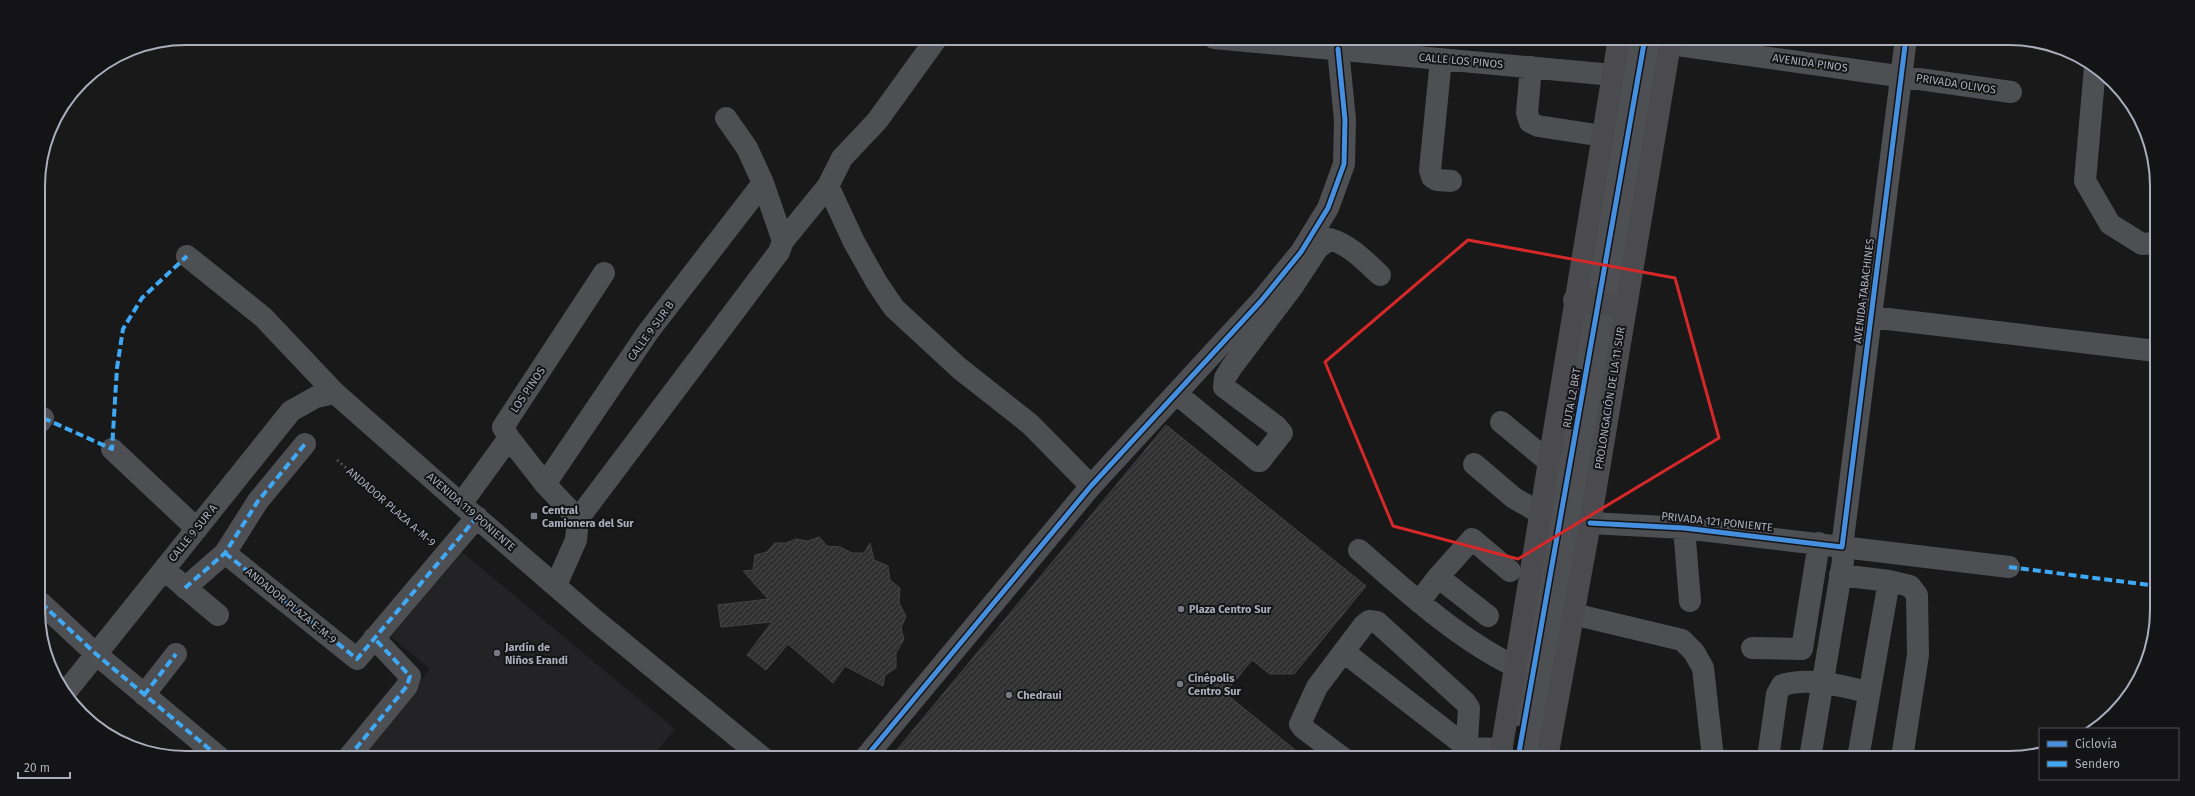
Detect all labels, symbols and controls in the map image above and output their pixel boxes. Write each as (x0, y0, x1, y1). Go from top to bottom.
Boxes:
street label: CALLE LOS PINOS (1418, 51, 1504, 71)
street label: AVENIDA PINOS (1772, 51, 1848, 75)
street label: PRIVADA OLIVOS (1915, 71, 1997, 97)
street label: AVENIDA TABACHINES (1851, 238, 1877, 344)
street label: CALLE 9 SUR B (625, 298, 677, 363)
street label: PROLONGACIÓN DE LA 11 SUR (1591, 325, 1628, 470)
street label: LOS PINOS (508, 365, 548, 415)
street label: RUTA L2 BRT (1560, 367, 1584, 429)
street label: ANDADOR PLAZA A-M-9 (344, 465, 438, 549)
street label: AVENIDA 119 PONIENTE (424, 470, 518, 554)
street label: CALLE 9 SUR A (166, 501, 221, 564)
place label: Central Camionera del Sur (542, 504, 634, 530)
street label: PRIVADA 121 PONIENTE (1661, 510, 1774, 534)
marker: Central Camionera del Sur (529, 511, 539, 521)
street label: ANDADOR PLAZA E-M-9 (243, 565, 339, 647)
place label: Plaza Centro Sur (1189, 603, 1272, 616)
marker: Plaza Centro Sur (1176, 604, 1186, 614)
place label: Jardín de Niños Erandi (504, 641, 568, 667)
marker: Jardín de Niños Erandi (492, 648, 502, 658)
place label: Cinépolis Centro Sur (1188, 672, 1241, 698)
marker: Cinépolis Centro Sur (1175, 679, 1185, 689)
place label: Chedraui (1017, 689, 1062, 702)
marker: Chedraui (1004, 690, 1014, 700)
legend (2039, 728, 2179, 780)
text: Ciclovía (2075, 737, 2117, 751)
scale bar (18, 754, 70, 780)
text: Sendero (2075, 757, 2120, 771)
text: 20 m (24, 761, 50, 775)

